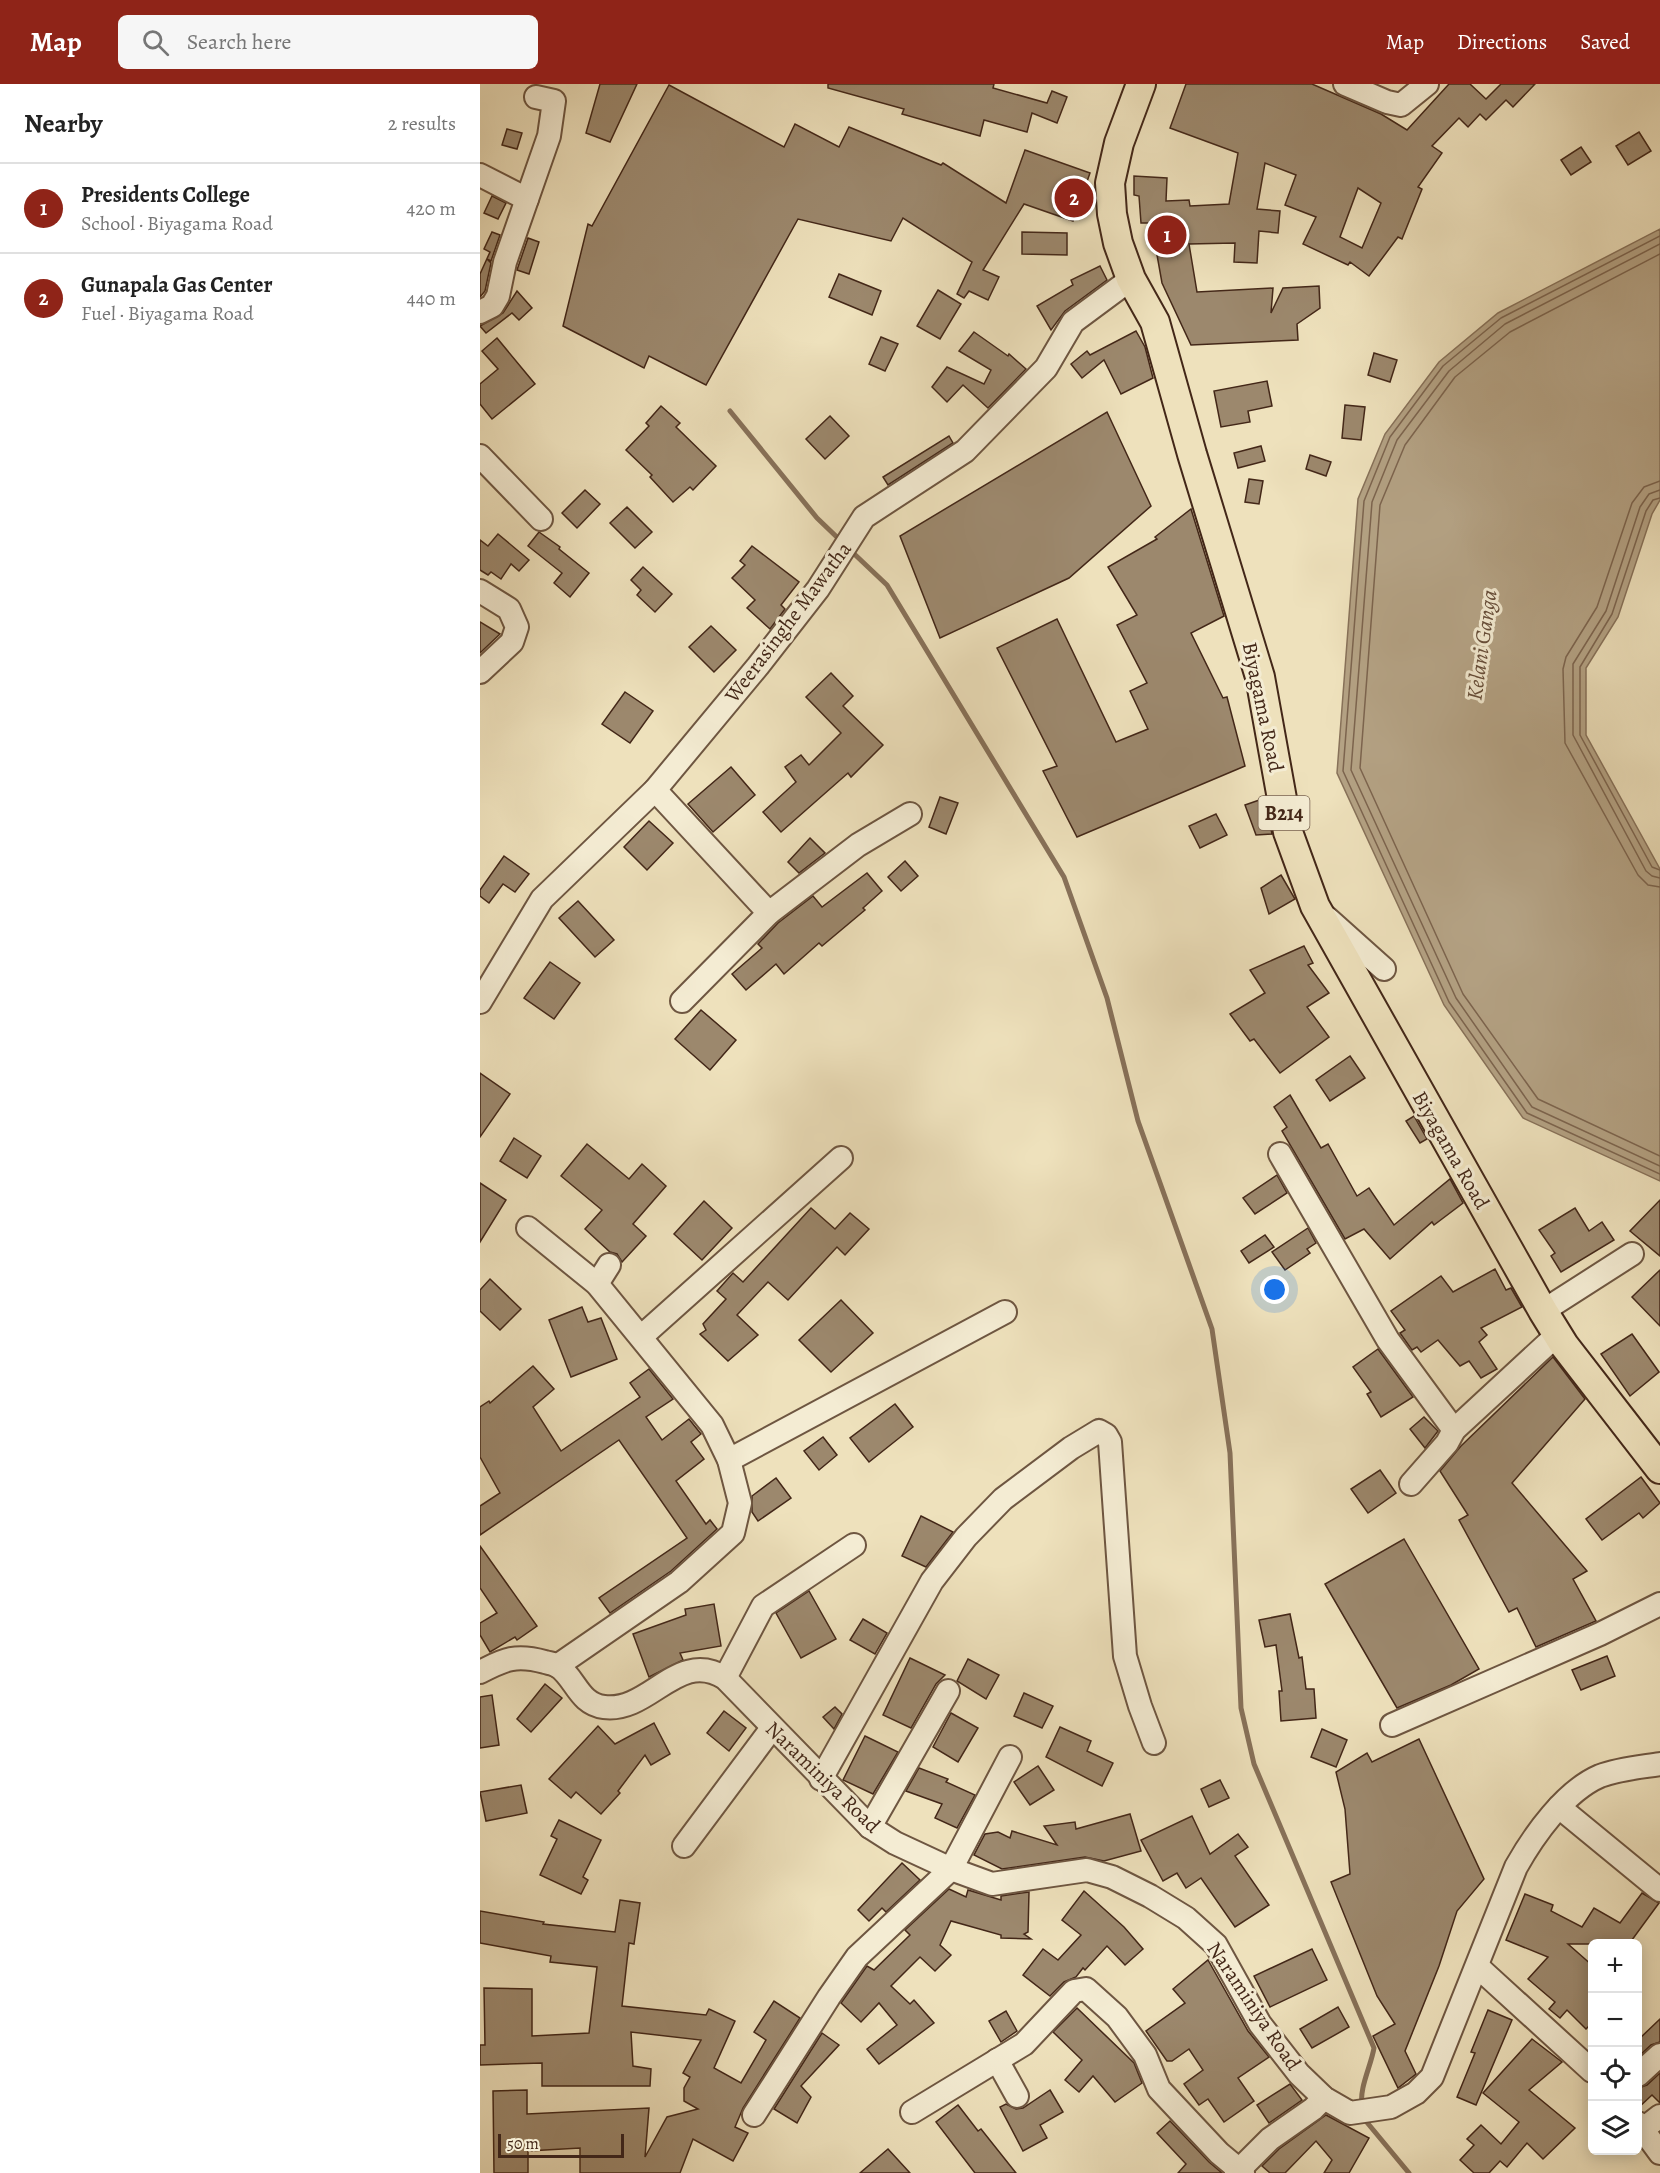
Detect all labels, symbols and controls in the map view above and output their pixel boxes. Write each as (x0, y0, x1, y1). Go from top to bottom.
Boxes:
search box (118, 15, 538, 69)
text: Map (30, 23, 82, 61)
icon: search (139, 26, 172, 59)
text: Search here (187, 27, 291, 57)
text: Map (1386, 28, 1424, 56)
text: Directions (1457, 28, 1547, 56)
text: Saved (1580, 28, 1630, 56)
text: Nearby (24, 106, 103, 141)
text: 2 results (388, 110, 456, 137)
pin: 2 (1054, 176, 1094, 220)
text: Presidents College (81, 180, 250, 210)
text: 1 (40, 195, 47, 222)
text: 420 m (406, 195, 456, 222)
text: School · Biyagama Road (81, 210, 273, 237)
pin: 1 (1148, 212, 1186, 258)
text: Gunapala Gas Center (81, 270, 273, 300)
text: 2 (39, 285, 48, 312)
text: 440 m (407, 285, 456, 312)
text: Fuel · Biyagama Road (81, 300, 254, 327)
street label: Weerasinghe Mawatha (718, 536, 858, 709)
water label: Kelani Ganga (1459, 588, 1505, 702)
street label: Biyagama Road (1236, 639, 1291, 775)
road number: B214 (1258, 796, 1310, 830)
street label: Biyagama Road (1406, 1086, 1497, 1215)
your location (1260, 1275, 1289, 1304)
street label: Naraminiya Road (759, 1715, 887, 1840)
street label: Naraminiya Road (1201, 1936, 1308, 2076)
map controls (1588, 1939, 1642, 2155)
button: + (1588, 1939, 1642, 1993)
button: − (1588, 1993, 1642, 2047)
button: locate (1588, 2047, 1642, 2101)
button: layers (1588, 2101, 1642, 2155)
scale bar (498, 2131, 624, 2158)
text: 50 m (507, 2133, 539, 2155)

